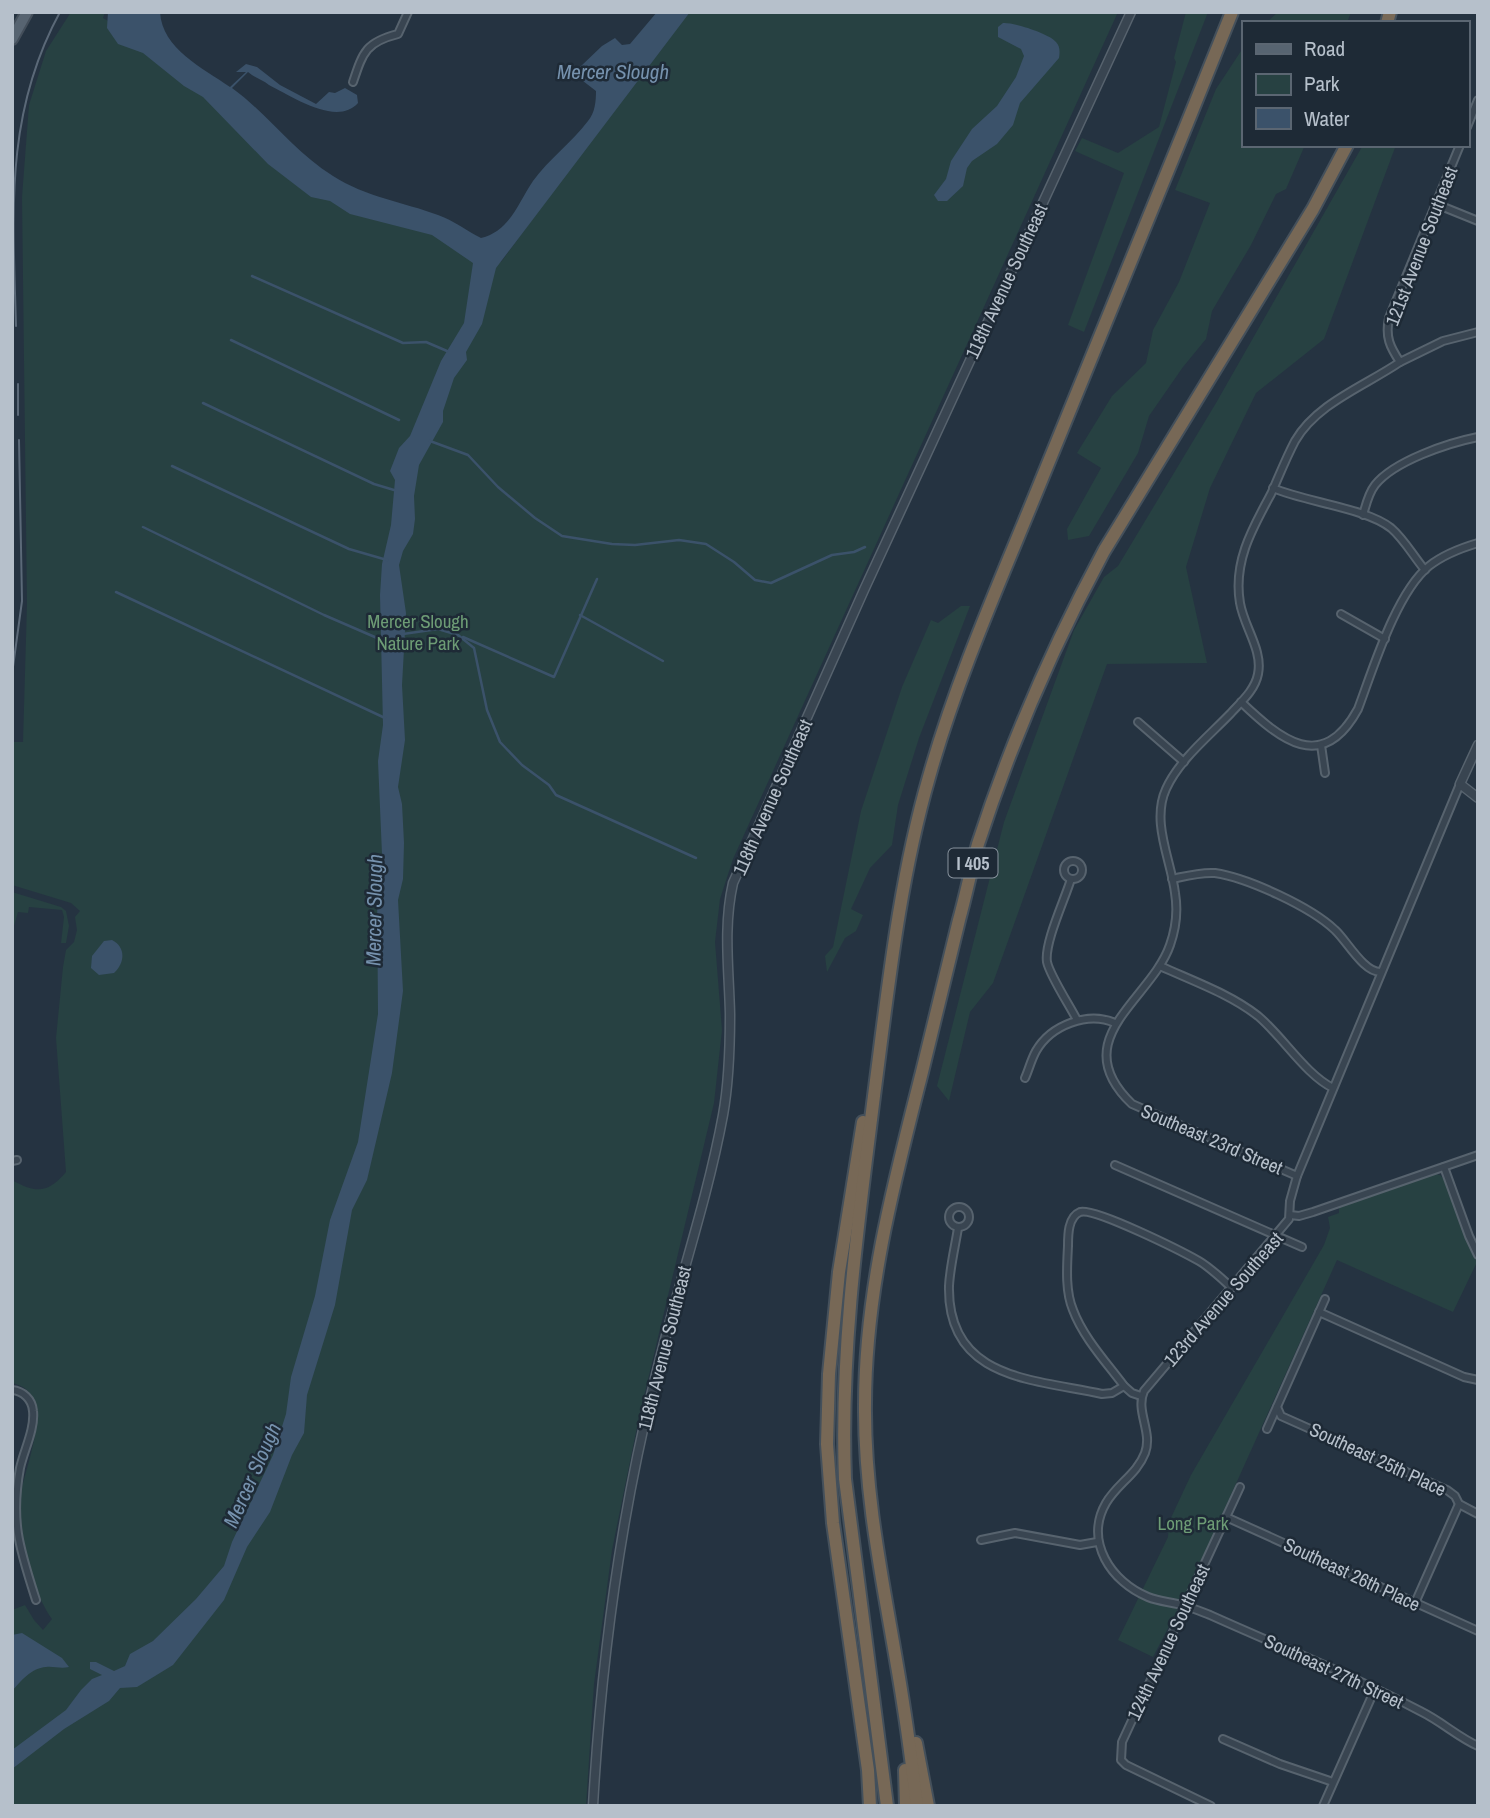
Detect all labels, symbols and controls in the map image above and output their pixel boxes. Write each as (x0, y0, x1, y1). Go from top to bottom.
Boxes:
legend (1242, 21, 1469, 147)
text: Road (1304, 34, 1345, 63)
water label: Mercer Slough (557, 57, 669, 86)
text: Park (1304, 69, 1340, 98)
text: Water (1304, 104, 1350, 133)
street label: 121st Avenue Southeast (1379, 162, 1464, 329)
street label: 118th Avenue Southeast (959, 199, 1054, 363)
park label: Mercer Slough Nature Park (367, 608, 469, 656)
street label: 118th Avenue Southeast (726, 714, 818, 879)
road number: I 405 (948, 848, 998, 878)
water label: Mercer Slough (359, 854, 389, 966)
street label: Southeast 23rd Street (1137, 1097, 1287, 1181)
street label: 123rd Avenue Southeast (1157, 1226, 1289, 1372)
street label: 118th Avenue Southeast (631, 1263, 697, 1433)
street label: Southeast 25th Place (1305, 1416, 1451, 1502)
water label: Mercer Slough (216, 1418, 288, 1532)
park label: Long Park (1157, 1510, 1229, 1536)
street label: Southeast 26th Place (1279, 1531, 1425, 1617)
street label: 124th Avenue Southeast (1120, 1559, 1216, 1724)
street label: Southeast 27th Street (1260, 1627, 1408, 1715)

